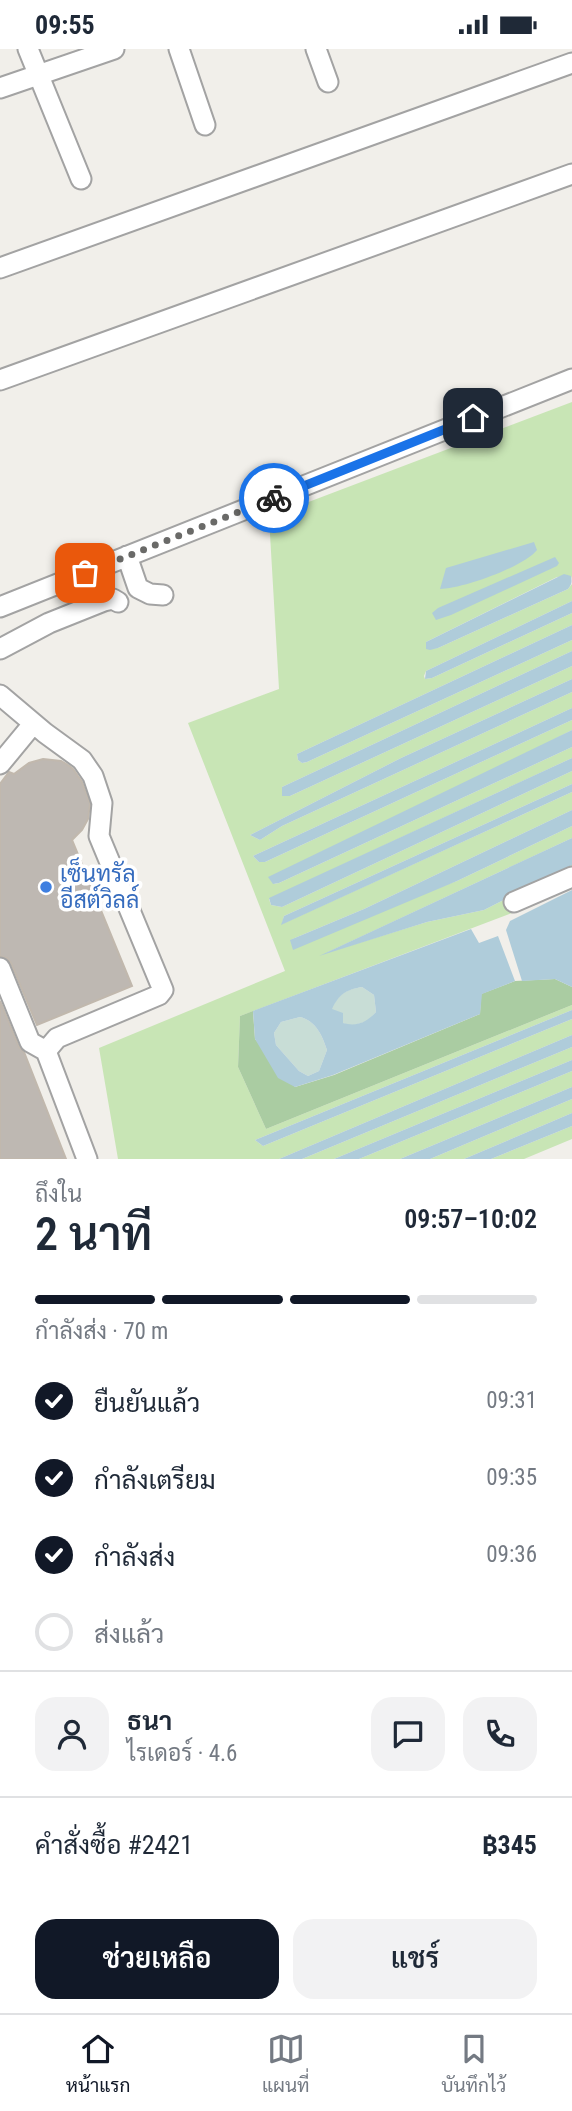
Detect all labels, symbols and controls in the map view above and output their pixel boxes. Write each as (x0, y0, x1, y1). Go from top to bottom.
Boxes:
text: 09:55 (35, 10, 95, 40)
pin (443, 388, 503, 448)
icon: home (454, 399, 492, 437)
courier (239, 463, 309, 533)
icon: bike (255, 479, 293, 517)
pin (55, 543, 115, 603)
icon: bag (66, 554, 104, 592)
place label: เซ็นทรัล อีสต์วิลล์ (60, 857, 139, 914)
marker: เซ็นทรัล อีสต์วิลล์ (38, 879, 54, 895)
text: ถึงใน (35, 1181, 82, 1208)
text: 09:57–10:02 (404, 1204, 537, 1234)
text: 2 นาที (35, 1207, 152, 1261)
text: กำลังส่ง · 70 m (35, 1318, 168, 1345)
icon: check (35, 1382, 73, 1420)
text: 09:31 (486, 1387, 537, 1414)
text: ยืนยันแล้ว (94, 1388, 200, 1418)
icon: check (35, 1459, 73, 1497)
text: 09:35 (486, 1464, 537, 1491)
text: กำลังเตรียม (94, 1465, 216, 1495)
icon: check (35, 1536, 73, 1574)
text: 09:36 (486, 1541, 537, 1568)
text: กำลังส่ง (94, 1542, 175, 1572)
text: ส่งแล้ว (94, 1619, 164, 1649)
button: person (35, 1697, 109, 1771)
button: chat (371, 1697, 445, 1771)
button: phone (463, 1697, 537, 1771)
text: ธนา (127, 1706, 172, 1736)
text: ไรเดอร์ · 4.6 (127, 1740, 237, 1767)
text: คำสั่งซื้อ #2421 (35, 1830, 193, 1860)
text: ฿345 (482, 1830, 537, 1860)
button: ช่วยเหลือ (35, 1919, 279, 1999)
button: แชร์ (293, 1919, 537, 1999)
tab: หน้าแรก (66, 2030, 130, 2097)
tab: แผนที่ (262, 2030, 310, 2097)
tab: บันทึกไว้ (441, 2030, 506, 2097)

